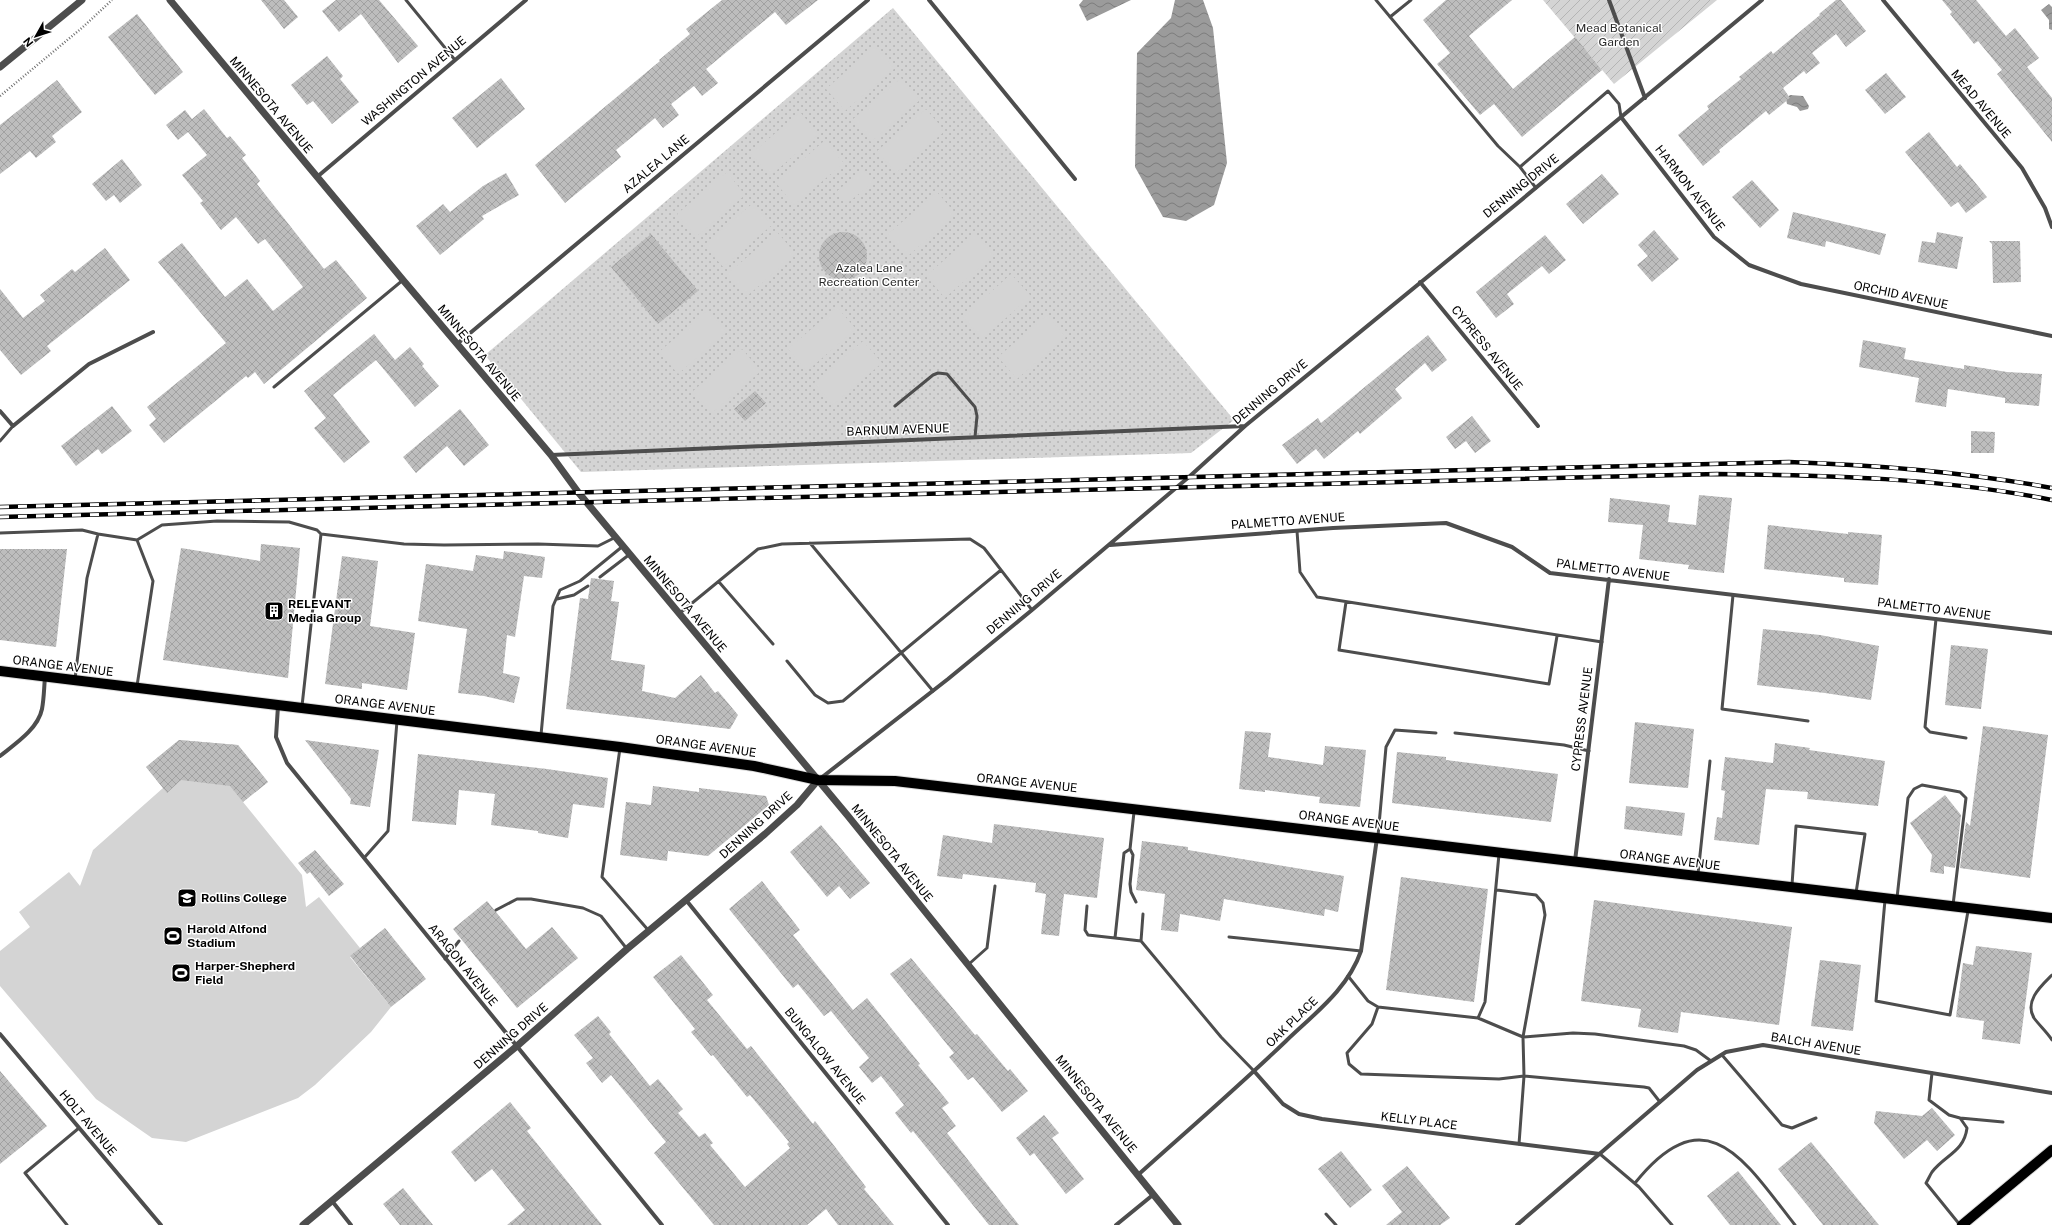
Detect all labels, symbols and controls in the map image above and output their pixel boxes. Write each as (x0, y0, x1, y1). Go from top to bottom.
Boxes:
north arrow (16, 16, 56, 56)
park label: Mead Botanical Garden (1576, 21, 1663, 49)
street label: WASHINGTON AVENUE (359, 33, 469, 129)
text: N (21, 35, 36, 49)
street label: MINNESOTA AVENUE (227, 54, 315, 156)
street label: MEAD AVENUE (1948, 67, 2014, 141)
street label: AZALEA LANE (620, 132, 692, 196)
street label: HARMON AVENUE (1652, 142, 1728, 234)
street label: DENNING DRIVE (1480, 151, 1562, 221)
park label: Azalea Lane Recreation Center (819, 261, 920, 289)
street label: ORCHID AVENUE (1852, 278, 1950, 312)
street label: MINNESOTA AVENUE (435, 302, 523, 404)
street label: CYPRESS AVENUE (1448, 303, 1526, 393)
street label: DENNING DRIVE (1230, 357, 1310, 427)
street label: BARNUM AVENUE (846, 421, 950, 439)
street label: PALMETTO AVENUE (1230, 510, 1346, 532)
street label: MINNESOTA AVENUE (641, 553, 729, 655)
street label: PALMETTO AVENUE (1555, 556, 1671, 584)
street label: DENNING DRIVE (984, 567, 1064, 637)
street label: PALMETTO AVENUE (1876, 595, 1992, 623)
place label: RELEVANT Media Group (288, 597, 361, 625)
building icon: RELEVANT Media Group (263, 600, 285, 622)
street label: ORANGE AVENUE (12, 653, 114, 679)
street label: CYPRESS AVENUE (1569, 666, 1595, 772)
street label: ORANGE AVENUE (334, 692, 436, 718)
street label: ORANGE AVENUE (655, 732, 757, 760)
street label: ORANGE AVENUE (976, 771, 1078, 795)
street label: DENNING DRIVE (717, 789, 795, 861)
street label: MINNESOTA AVENUE (848, 801, 936, 905)
street label: ORANGE AVENUE (1298, 808, 1400, 834)
street label: ORANGE AVENUE (1619, 847, 1721, 873)
school or university icon: Rollins College (176, 887, 198, 909)
place label: Rollins College (201, 891, 287, 905)
street label: ARAGON AVENUE (425, 921, 501, 1009)
place label: Harold Alfond Stadium (187, 922, 267, 950)
sports icon: Harold Alfond Stadium (162, 925, 184, 947)
place label: Harper-Shepherd Field (195, 959, 295, 987)
sports icon: Harper-Shepherd Field (170, 962, 192, 984)
street label: OAK PLACE (1263, 994, 1321, 1050)
street label: DENNING DRIVE (471, 1000, 551, 1072)
street label: BUNGALOW AVENUE (782, 1005, 868, 1107)
street label: BALCH AVENUE (1770, 1030, 1862, 1058)
street label: MINNESOTA AVENUE (1052, 1052, 1140, 1156)
street label: HOLT AVENUE (56, 1087, 120, 1159)
street label: KELLY PLACE (1380, 1109, 1458, 1133)

